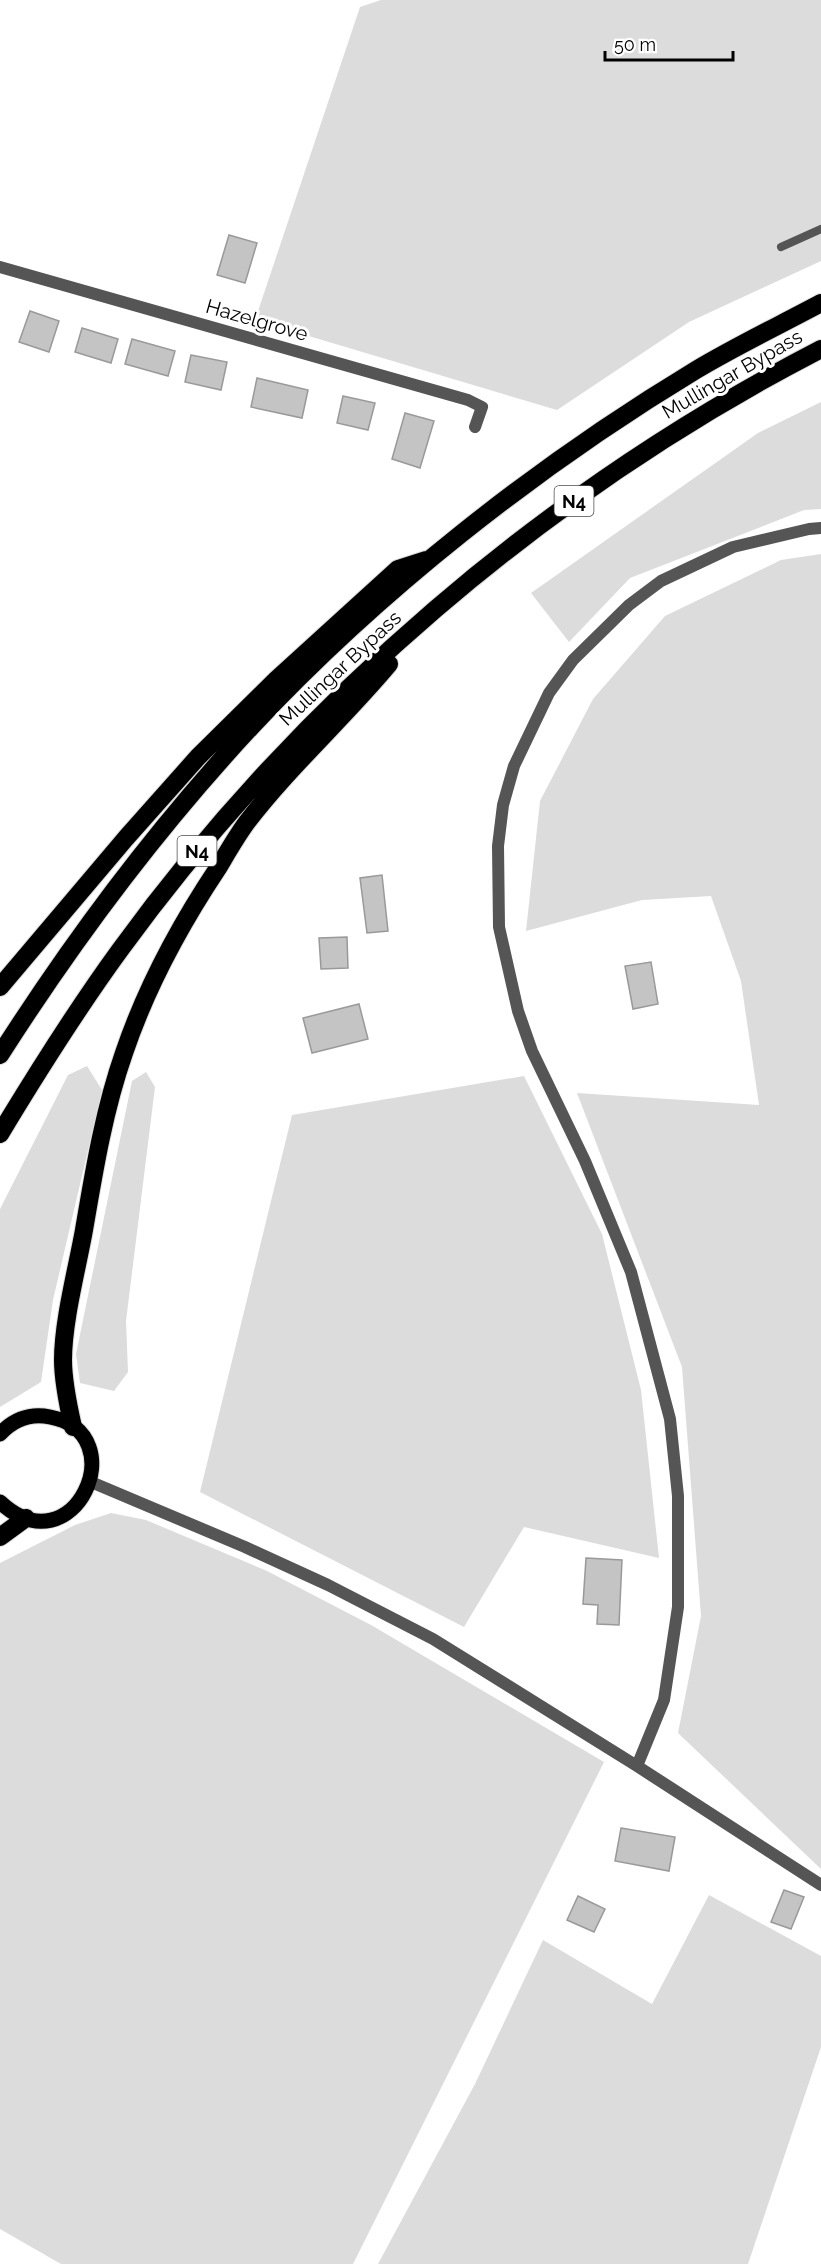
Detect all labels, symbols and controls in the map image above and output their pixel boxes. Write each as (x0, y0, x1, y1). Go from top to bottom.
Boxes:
scale bar (605, 24, 732, 62)
text: 50 m (614, 34, 656, 55)
street label: Hazelgrove (203, 294, 311, 346)
street label: Mullingar Bypass (658, 324, 806, 424)
road number: N4 (554, 486, 594, 516)
street label: Mullingar Bypass (274, 605, 406, 731)
road number: N4 (178, 836, 216, 866)

